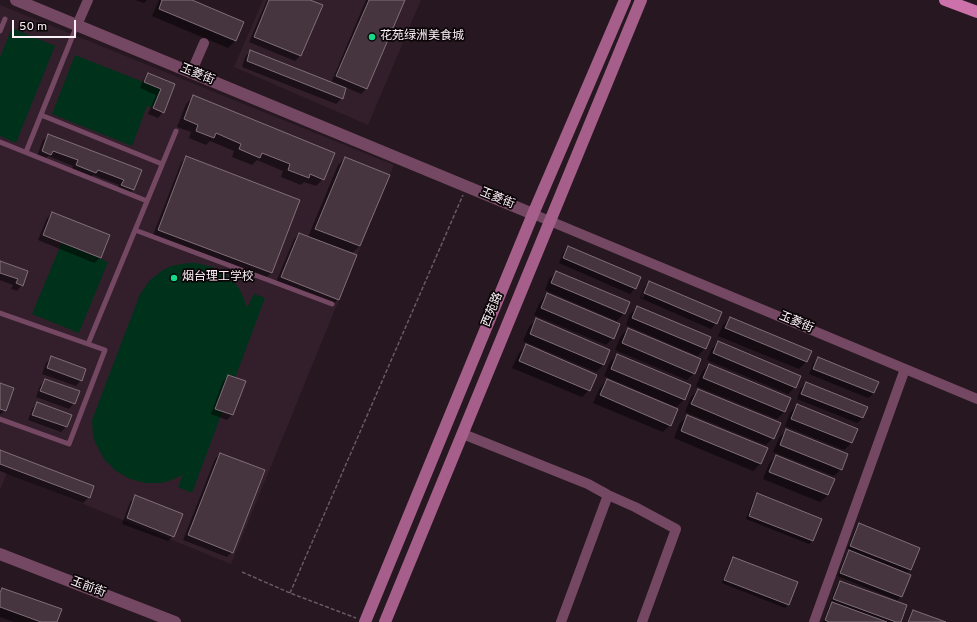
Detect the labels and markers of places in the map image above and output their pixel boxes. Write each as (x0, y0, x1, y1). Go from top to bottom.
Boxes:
place label: 花苑绿洲美食城 (380, 30, 464, 44)
marker: 花苑绿洲美食城 (367, 32, 377, 42)
place label: 烟台理工学校 (182, 271, 254, 285)
marker: 烟台理工学校 (169, 273, 179, 283)

